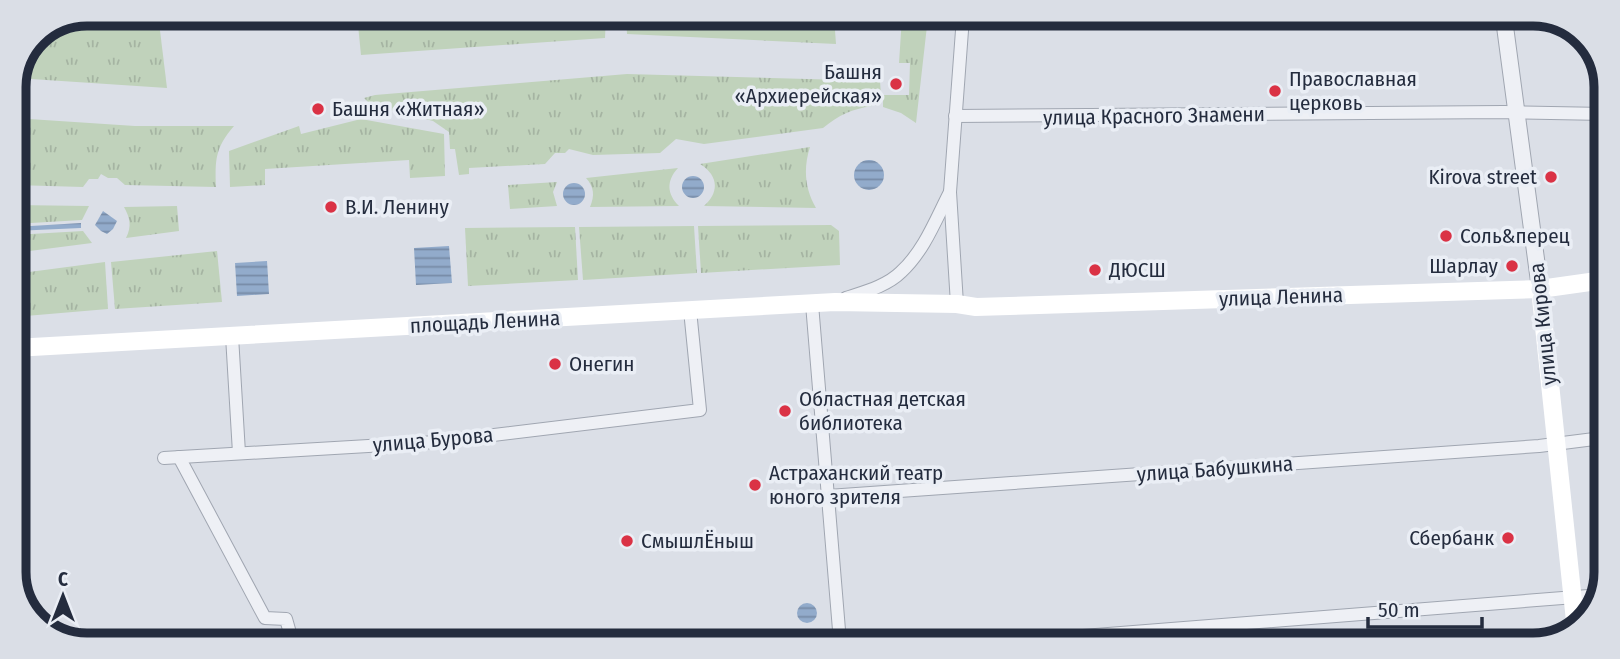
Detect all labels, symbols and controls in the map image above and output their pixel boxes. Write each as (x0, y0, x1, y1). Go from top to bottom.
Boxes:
place label: Башня «Архиерейская» (735, 59, 882, 109)
place label: Православная церковь (1289, 66, 1417, 116)
marker: Башня «Архиерейская» (888, 76, 904, 92)
marker: Православная церковь (1267, 83, 1283, 99)
place label: Башня «Житная» (332, 96, 485, 122)
marker: Башня «Житная» (310, 101, 326, 117)
street label: улица Красного Знамени (1043, 101, 1265, 131)
place label: Kirova street (1428, 164, 1537, 190)
marker: Kirova street (1543, 169, 1559, 185)
place label: В.И. Ленину (345, 194, 449, 220)
marker: В.И. Ленину (323, 199, 339, 215)
place label: Соль&перец (1460, 223, 1570, 249)
marker: Соль&перец (1438, 228, 1454, 244)
place label: Шарлау (1429, 253, 1499, 279)
place label: ДЮСШ (1108, 257, 1166, 283)
marker: Шарлау (1504, 258, 1520, 274)
marker: ДЮСШ (1087, 262, 1103, 278)
street label: улица Кирова (1524, 262, 1562, 386)
street label: улица Ленина (1218, 282, 1344, 312)
street label: площадь Ленина (409, 305, 561, 339)
place label: Онегин (569, 351, 634, 377)
marker: Онегин (547, 356, 563, 372)
place label: Областная детская библиотека (799, 386, 966, 436)
marker: Областная детская библиотека (777, 403, 793, 419)
street label: улица Бурова (372, 422, 494, 458)
street label: улица Бабушкина (1136, 451, 1294, 487)
place label: Астраханский театр юного зрителя (769, 460, 943, 510)
marker: Астраханский театр юного зрителя (747, 477, 763, 493)
place label: Сбербанк (1409, 525, 1494, 551)
place label: СмышлЁныш (641, 528, 754, 554)
marker: Сбербанк (1500, 530, 1516, 546)
marker: СмышлЁныш (619, 533, 635, 549)
north arrow (28, 561, 98, 631)
text: С (58, 568, 68, 591)
scale bar (1368, 586, 1482, 630)
text: 50 m (1378, 597, 1420, 623)

